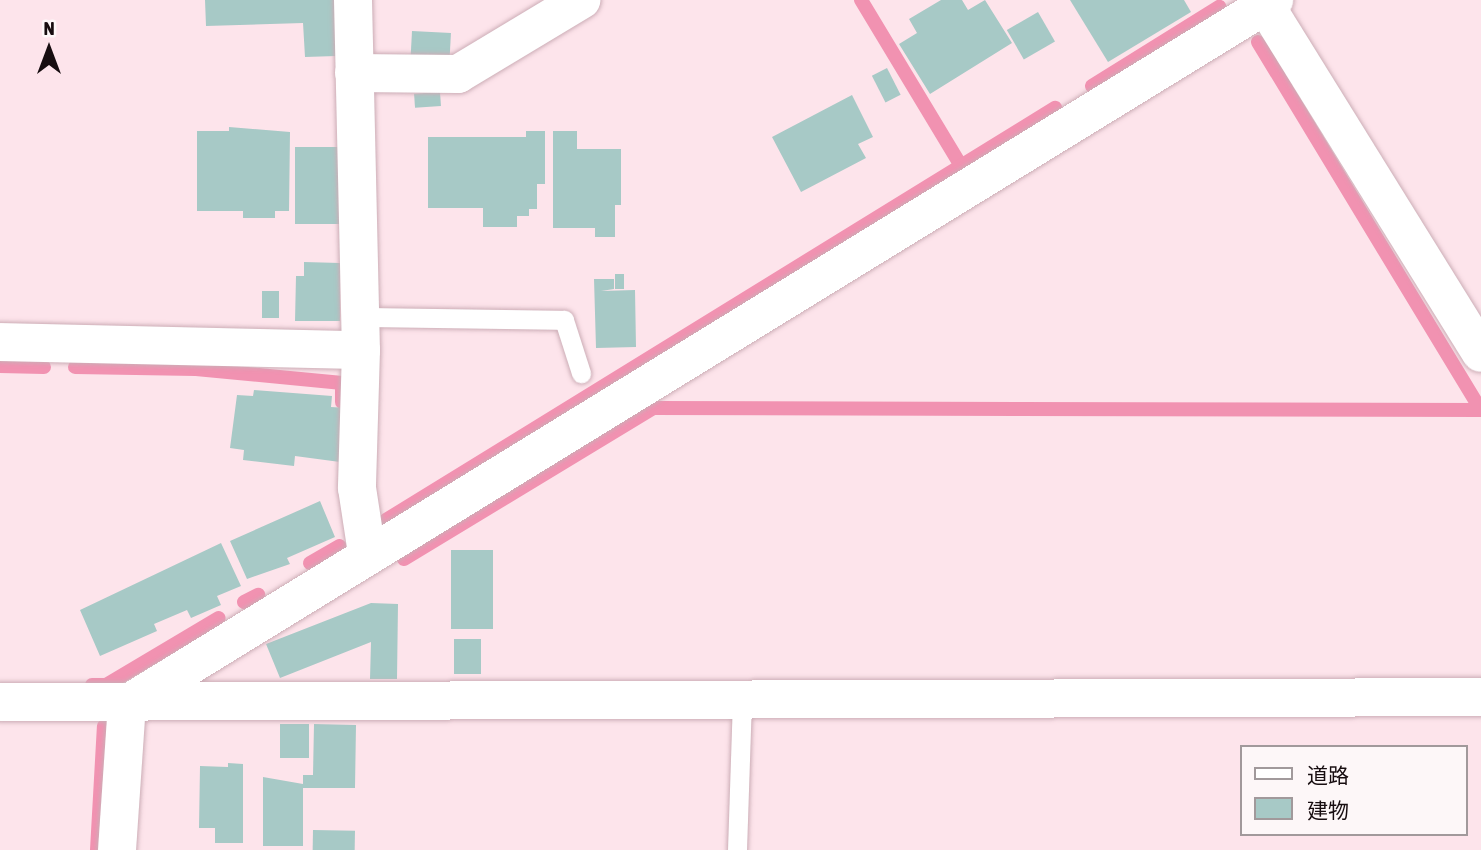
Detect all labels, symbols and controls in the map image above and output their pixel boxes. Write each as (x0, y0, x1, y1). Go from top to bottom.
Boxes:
north arrow (14, 14, 84, 84)
text: N (43, 17, 55, 39)
legend (1240, 745, 1467, 836)
text: 道路 (1307, 763, 1349, 787)
text: 建物 (1307, 798, 1349, 822)

